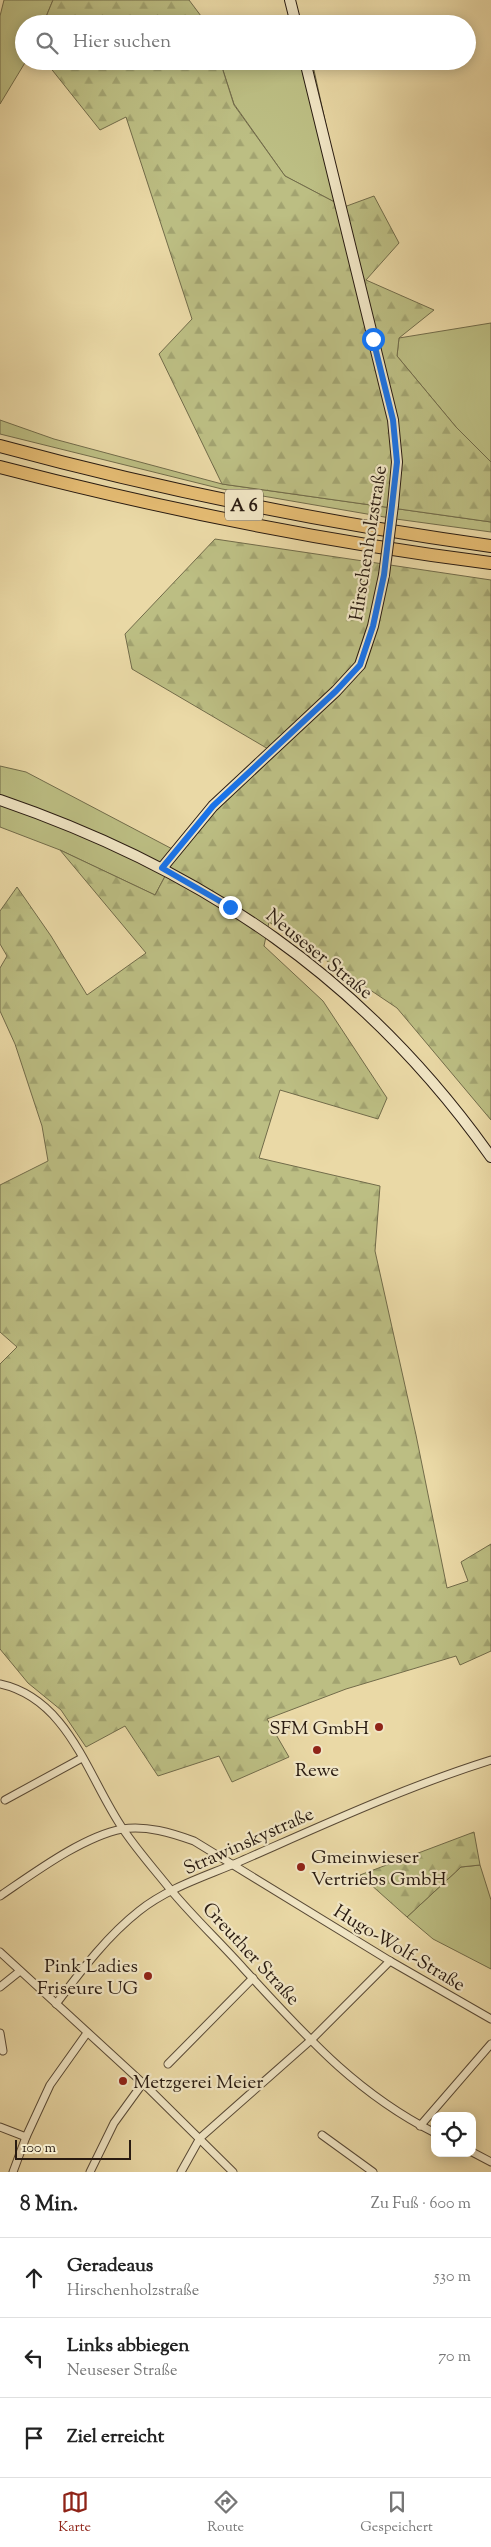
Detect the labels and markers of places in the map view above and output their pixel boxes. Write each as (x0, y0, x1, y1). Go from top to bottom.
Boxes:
place label: SFM GmbH (269, 1716, 369, 1743)
marker: SFM GmbH (373, 1721, 385, 1733)
marker: Rewe (311, 1744, 323, 1756)
place label: Rewe (295, 1758, 339, 1785)
place label: Gmeinwieser Vertriebs GmbH (311, 1845, 446, 1894)
marker: Gmeinwieser Vertriebs GmbH (295, 1861, 307, 1873)
place label: Pink Ladies Friseure UG (37, 1954, 138, 2003)
marker: Pink Ladies Friseure UG (142, 1970, 154, 1982)
place label: Metzgerei Meier (133, 2070, 263, 2097)
marker: Metzgerei Meier (117, 2075, 129, 2087)

